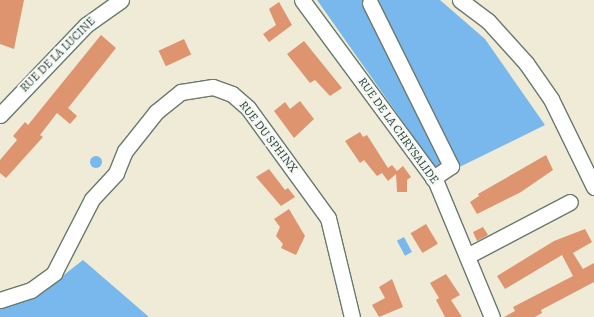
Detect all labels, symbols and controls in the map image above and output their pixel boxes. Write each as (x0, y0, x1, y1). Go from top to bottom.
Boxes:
street label: RUE DE LA LUCINE (17, 14, 99, 96)
street label: RUE DE LA CHRYSALIDE (355, 75, 441, 187)
street label: RUE DU SPHINX (236, 98, 300, 176)

